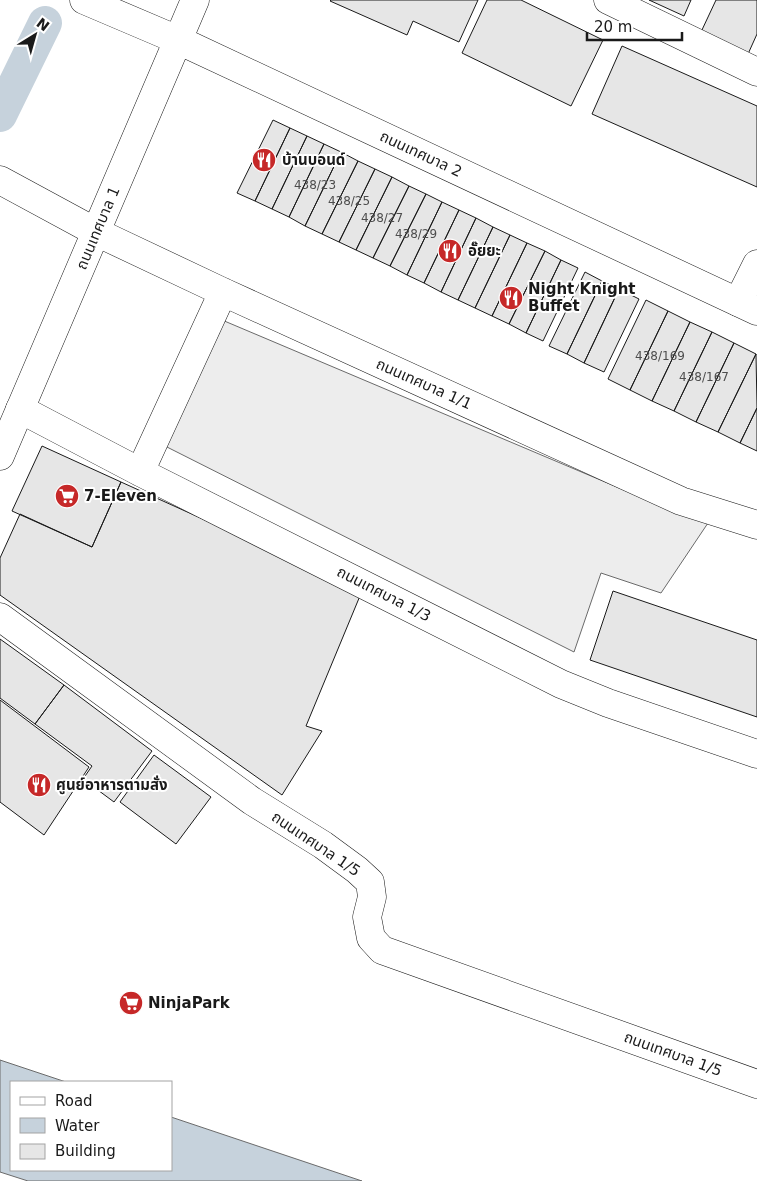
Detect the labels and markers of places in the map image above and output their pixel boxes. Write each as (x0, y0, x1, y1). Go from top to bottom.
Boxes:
restaurant icon: บ้านบอนด์ (251, 147, 277, 173)
place label: บ้านบอนด์ (282, 151, 345, 169)
restaurant icon: อั๊ยยะ (437, 238, 463, 264)
place label: อั๊ยยะ (468, 241, 501, 260)
place label: Night Knight Buffet (528, 280, 636, 315)
restaurant icon: Night Knight Buffet (498, 285, 524, 311)
supermarket icon: 7-Eleven (54, 483, 80, 509)
place label: 7-Eleven (84, 487, 157, 505)
restaurant icon: ศูนย์อาหารตามสั่ง (26, 772, 52, 798)
place label: ศูนย์อาหารตามสั่ง (56, 775, 168, 795)
supermarket icon: NinjaPark (118, 990, 144, 1016)
place label: NinjaPark (148, 994, 231, 1012)

